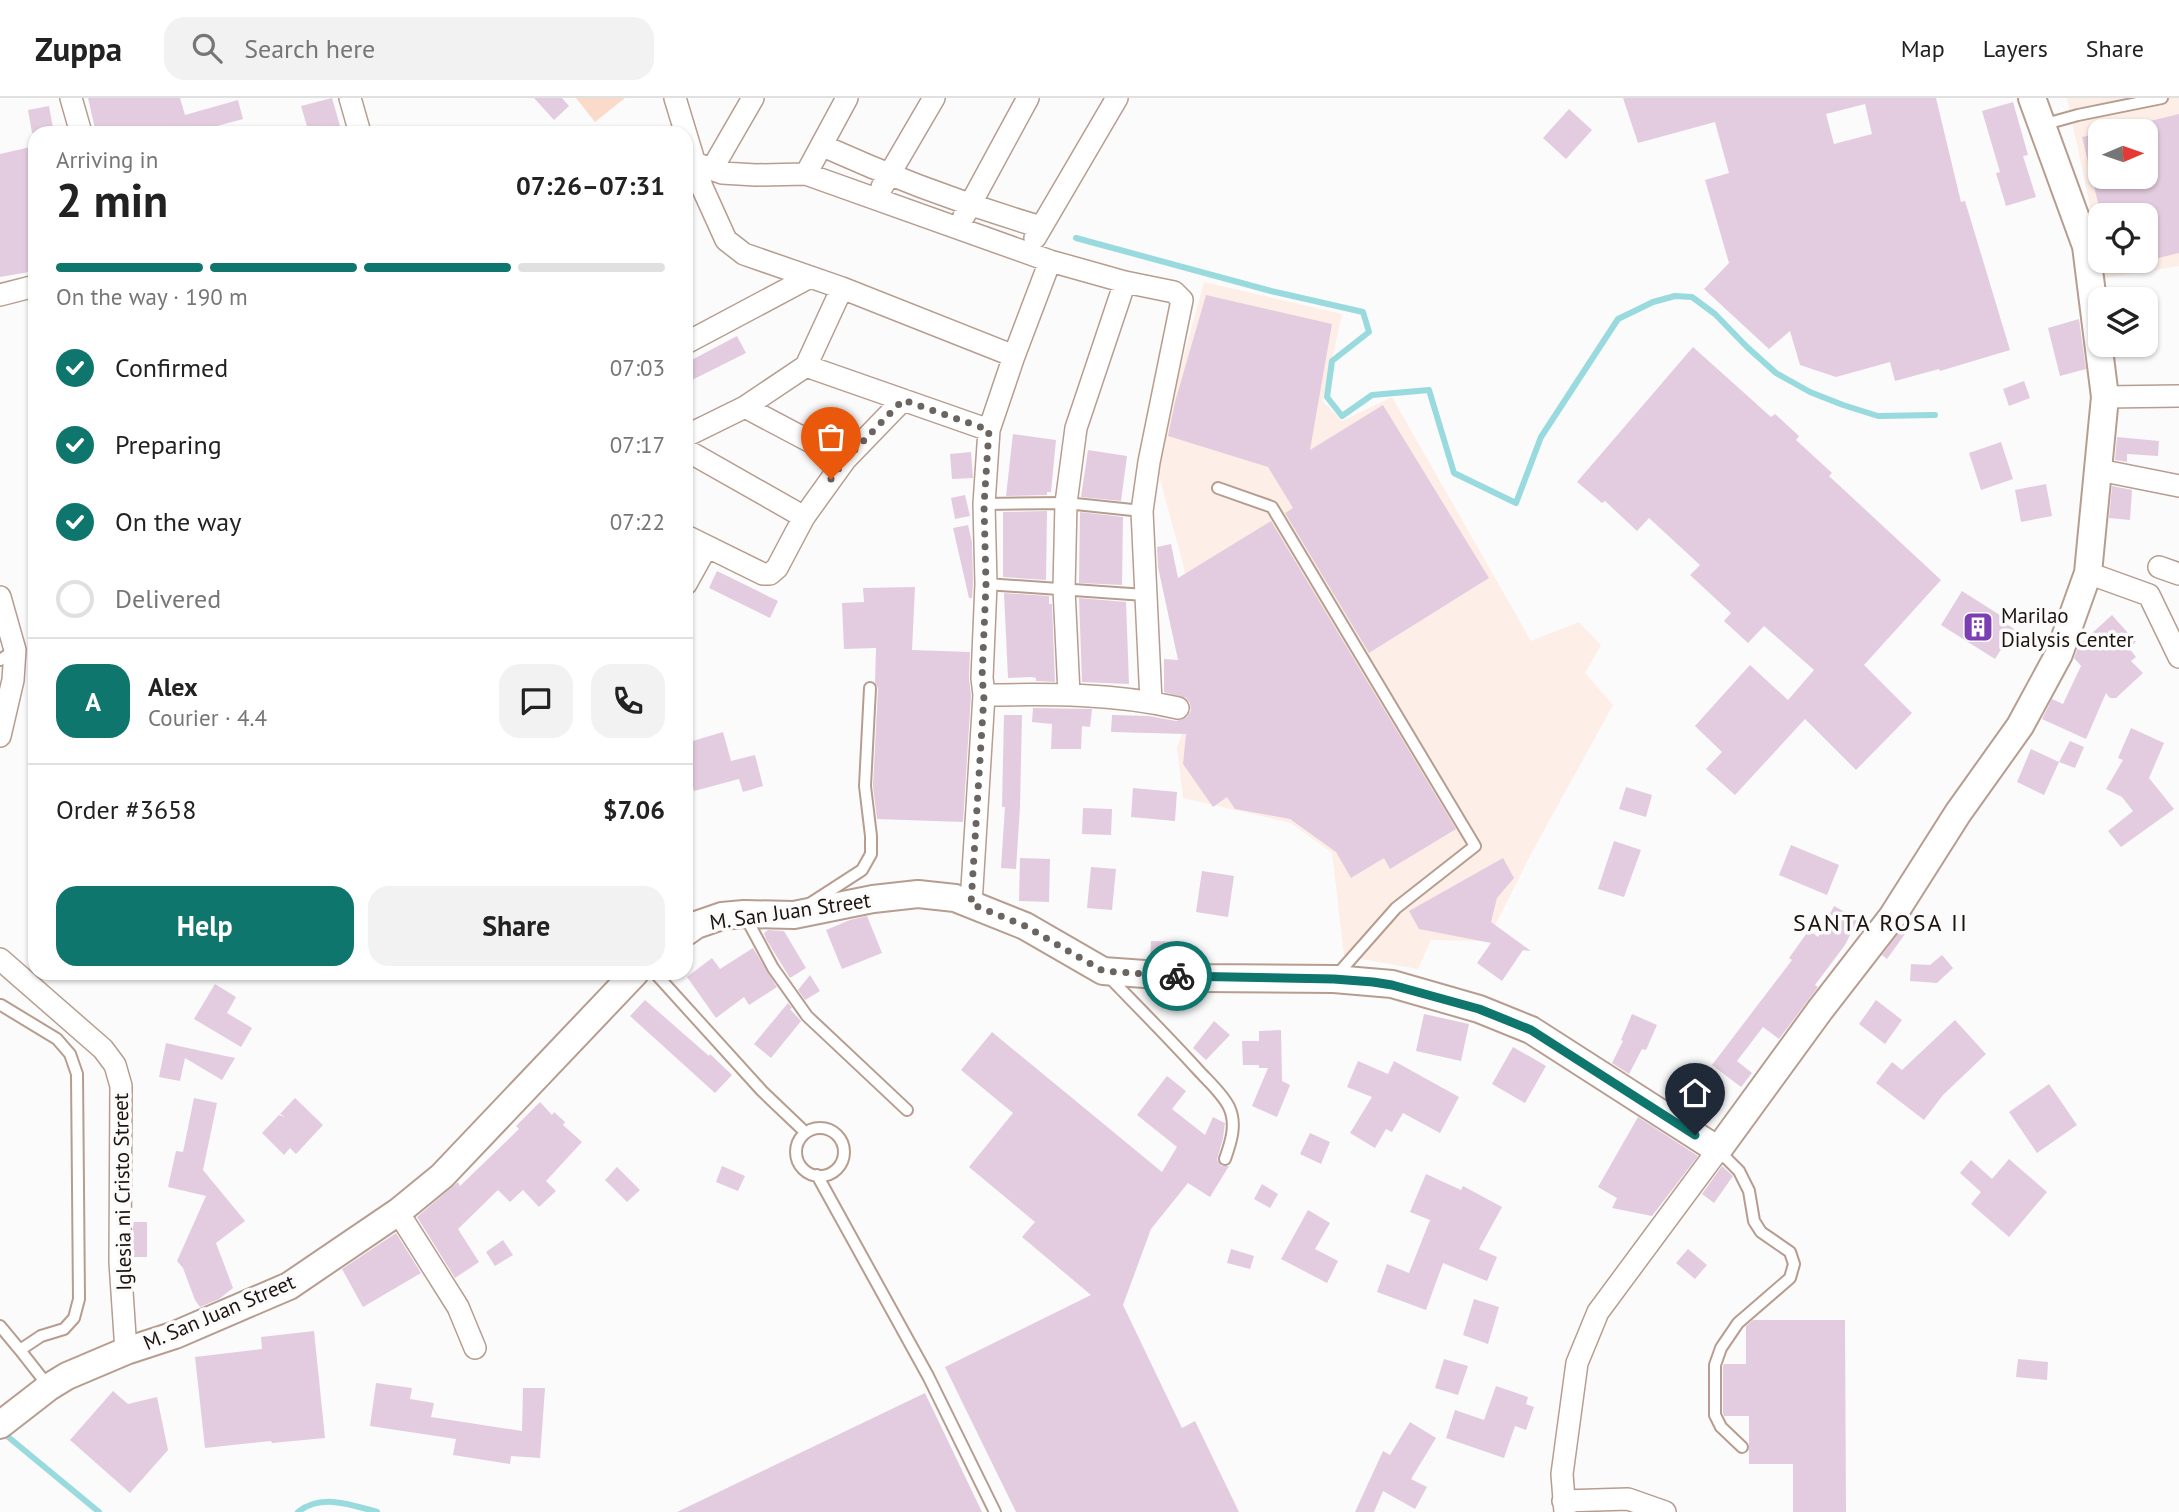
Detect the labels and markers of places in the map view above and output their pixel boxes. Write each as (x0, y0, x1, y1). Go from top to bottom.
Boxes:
pin (801, 407, 861, 479)
place label: Marilao Dialysis Center (2001, 602, 2134, 653)
building icon: Marilao Dialysis Center (1961, 610, 1995, 644)
pin (1665, 1063, 1725, 1135)

